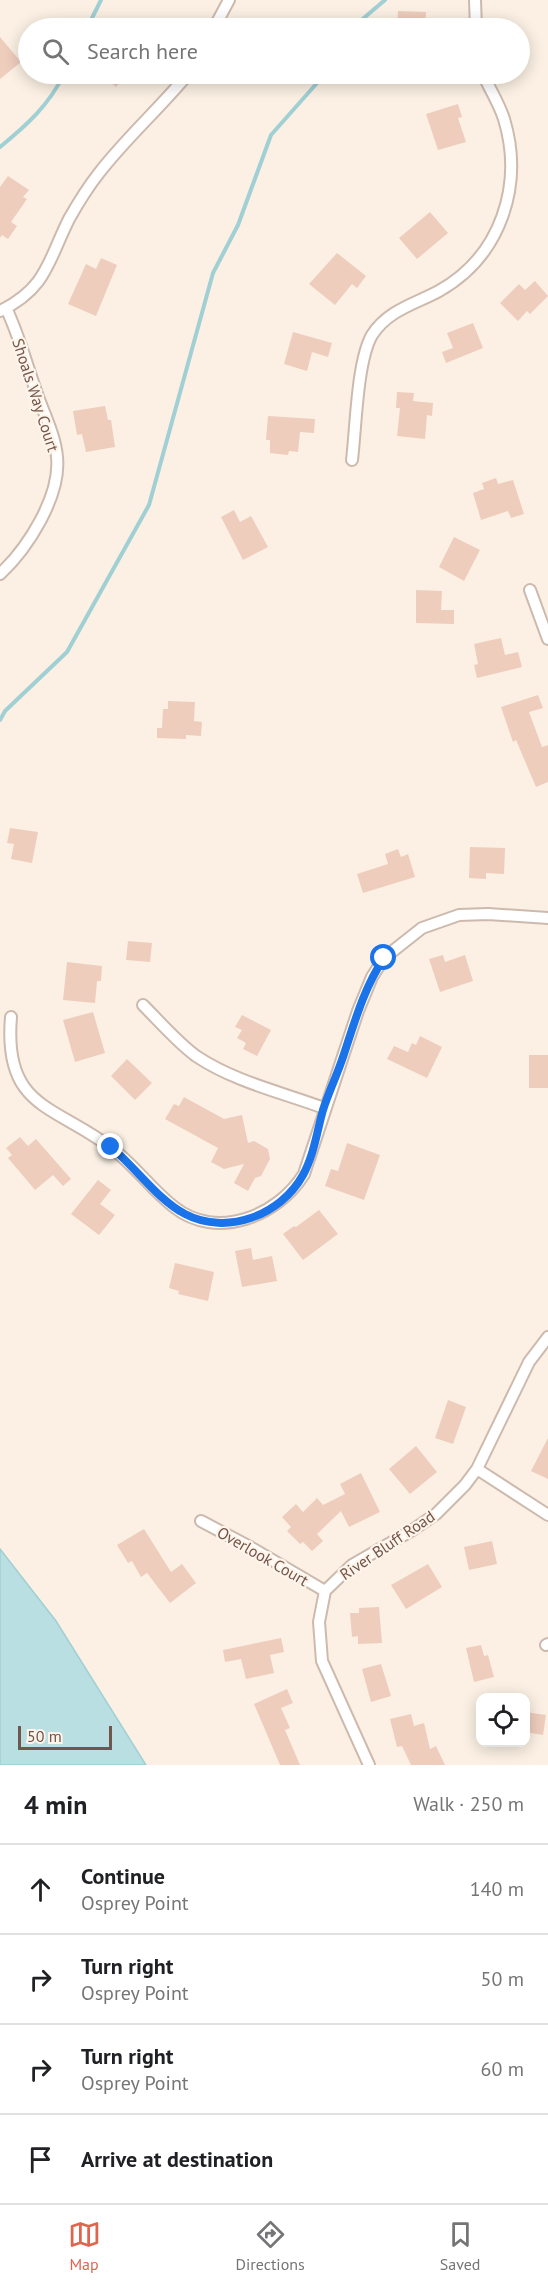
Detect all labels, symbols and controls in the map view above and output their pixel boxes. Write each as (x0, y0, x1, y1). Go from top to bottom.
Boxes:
search box (18, 18, 530, 84)
icon: search (39, 35, 72, 68)
text: Search here (87, 37, 198, 65)
street label: Shoals Way Court (8, 336, 64, 455)
route start (370, 944, 396, 970)
route end (97, 1133, 123, 1159)
street label: River Bluff Road (336, 1506, 438, 1584)
street label: Overlook Court (214, 1522, 313, 1590)
map controls (476, 1693, 530, 1747)
button: locate (476, 1693, 530, 1747)
scale bar (18, 1723, 112, 1750)
text: 50 m (27, 1726, 62, 1746)
text: 4 min (24, 1788, 87, 1821)
text: Walk · 250 m (413, 1791, 524, 1817)
text: Continue (81, 1862, 165, 1890)
icon: ahead (24, 1873, 57, 1906)
text: 140 m (470, 1876, 524, 1902)
text: Osprey Point (81, 1890, 189, 1916)
text: Turn right (81, 1952, 173, 1980)
icon: right (24, 1963, 57, 1996)
text: 50 m (481, 1966, 524, 1992)
text: Osprey Point (81, 1980, 189, 2006)
text: Turn right (81, 2042, 173, 2070)
icon: right (24, 2053, 57, 2086)
text: 60 m (481, 2056, 524, 2082)
text: Osprey Point (81, 2070, 189, 2096)
icon: arrive (24, 2143, 57, 2176)
text: Arrive at destination (81, 2145, 273, 2173)
tab: Map (68, 2218, 101, 2274)
tab: Directions (236, 2218, 305, 2274)
tab: Saved (440, 2218, 480, 2274)

